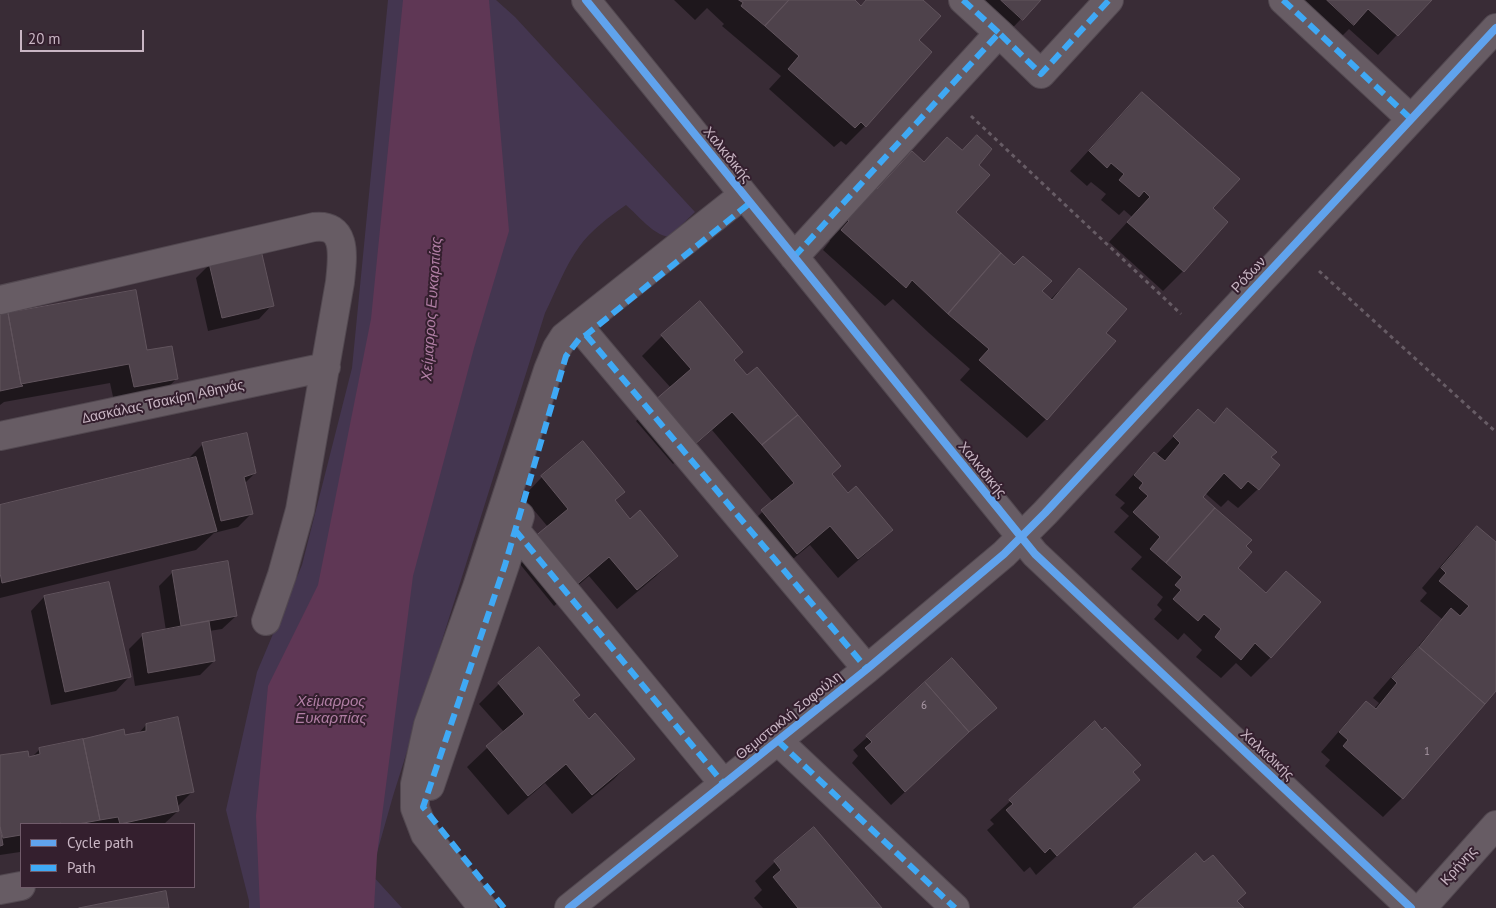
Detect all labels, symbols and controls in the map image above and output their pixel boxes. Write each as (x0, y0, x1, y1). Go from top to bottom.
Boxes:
scale bar (22, 20, 146, 52)
text: 20 m (28, 29, 61, 48)
street label: Χαλκιδικής (699, 124, 755, 186)
water label: Χείμαρρος Ευκαρπίας (418, 236, 446, 382)
street label: Ρόδων (1228, 254, 1270, 296)
street label: Δασκάλας Τσακίρη Αθηνάς (81, 377, 245, 427)
street label: Χαλκιδικής (954, 439, 1010, 501)
street label: Θεμιστοκλή Σοφούλη (733, 668, 845, 764)
water label: Χείμαρρος Ευκαρπίας (295, 693, 367, 728)
house number: 6 (921, 699, 927, 713)
street label: Χαλκιδικής (1237, 726, 1297, 784)
house number: 1 (1424, 745, 1430, 759)
legend (20, 823, 195, 888)
text: Cycle path (67, 833, 133, 852)
street label: Κρήνης (1437, 843, 1481, 889)
text: Path (67, 858, 96, 877)

